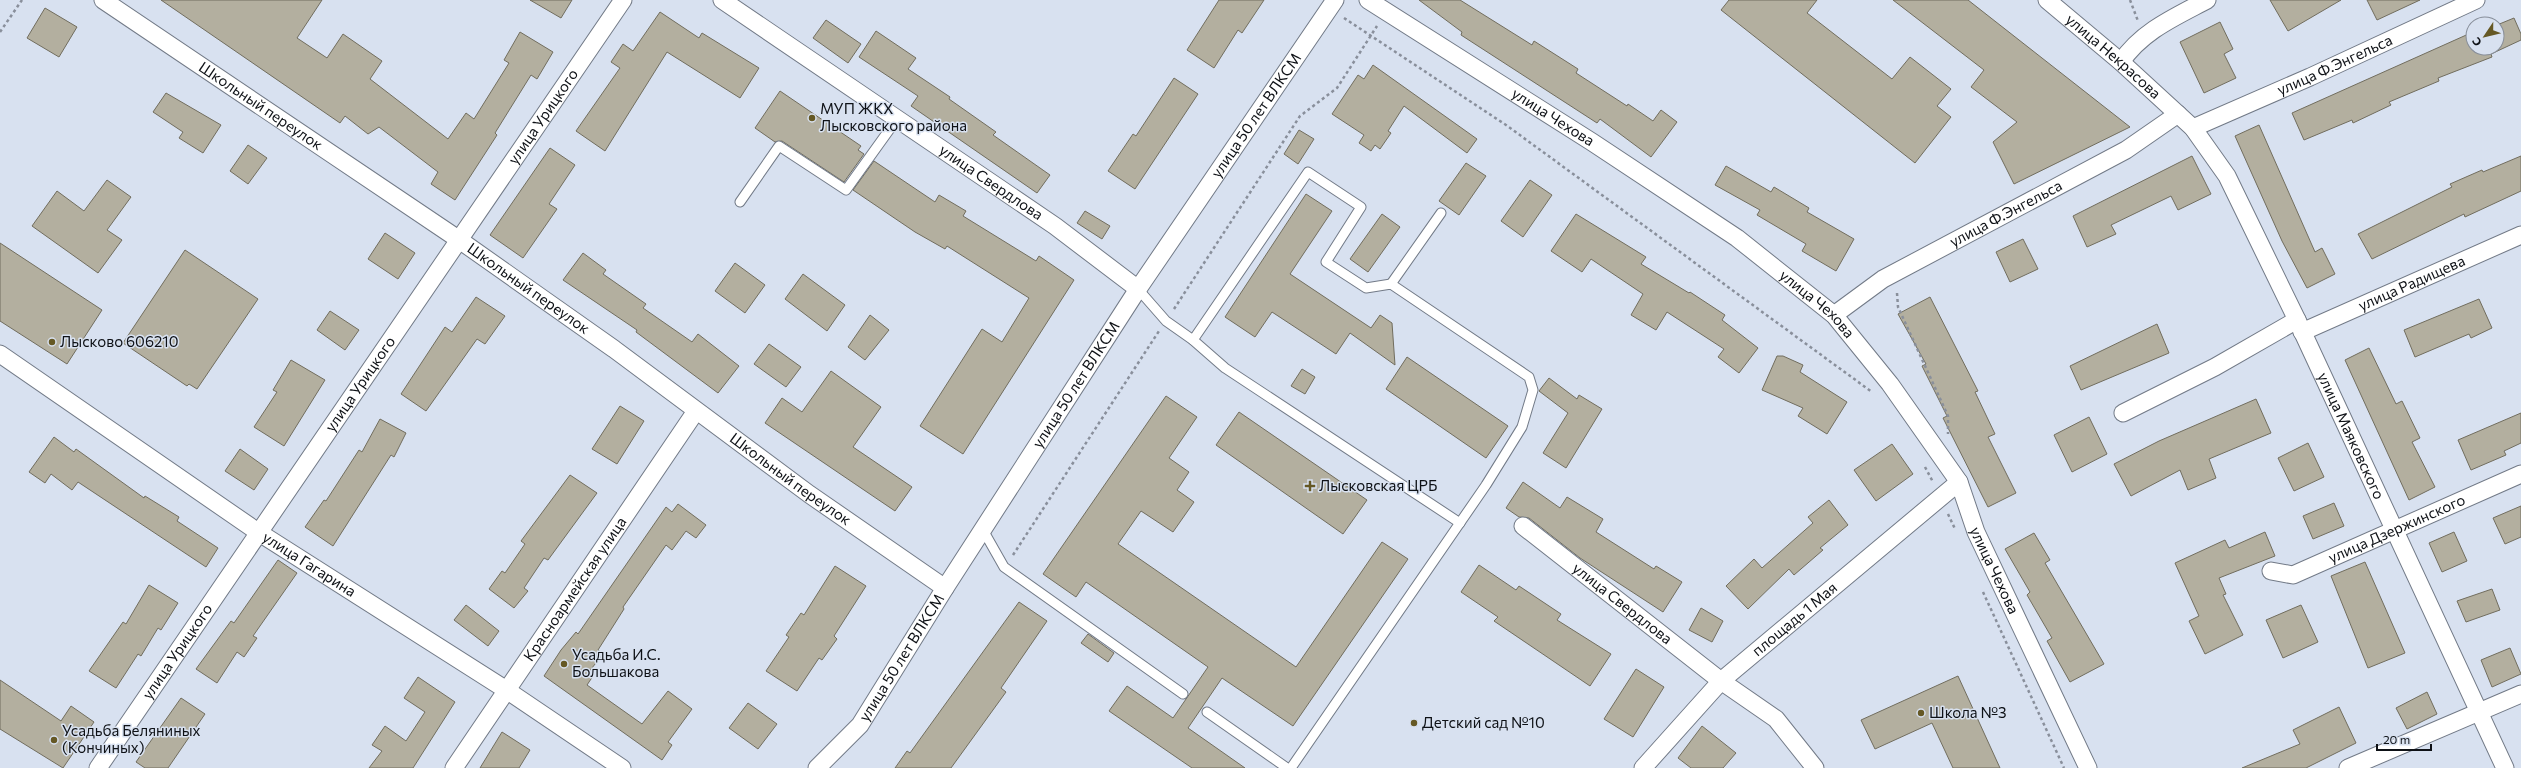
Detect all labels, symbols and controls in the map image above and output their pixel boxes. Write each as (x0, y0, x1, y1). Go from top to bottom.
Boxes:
street label: улица Некрасова (2063, 10, 2165, 102)
north arrow (2465, 16, 2505, 56)
street label: улица Ф.Энгельса (2274, 30, 2395, 98)
text: С (2469, 35, 2484, 49)
street label: улица 50 лет ВЛКСМ (1207, 49, 1304, 181)
street label: Школьный переулок (196, 57, 327, 153)
street label: улица Урицкого (504, 65, 581, 167)
street label: улица Чехова (1509, 84, 1598, 149)
place label: МУП ЖКХ Лысковского района (820, 99, 967, 134)
marker: МУП ЖКХ Лысковского района (807, 113, 817, 123)
street label: улица Свердлова (936, 140, 1047, 223)
street label: улица Ф.Энгельса (1946, 176, 2065, 250)
street label: Школьный переулок (464, 239, 594, 337)
street label: улица Радищева (2355, 251, 2467, 314)
street label: улица Чехова (1776, 265, 1859, 341)
street label: улица 50 лет ВЛКСМ (1028, 318, 1123, 451)
place label: Лысково 606210 (60, 332, 178, 350)
street label: улица Урицкого (321, 332, 398, 435)
marker: Лысково 606210 (47, 337, 57, 347)
street label: улица Маяковского (2315, 369, 2389, 502)
street label: Школьный переулок (727, 428, 855, 528)
place label: Лысковская ЦРБ (1319, 476, 1437, 494)
marker: Лысковская ЦРБ (1304, 480, 1316, 492)
street label: улица Дзержинского (2325, 490, 2468, 566)
street label: Красноармейская улица (519, 513, 630, 664)
street label: улица Чехова (1967, 524, 2023, 616)
street label: улица Гагарина (260, 527, 360, 600)
street label: улица Свердлова (1569, 558, 1676, 647)
street label: площадь 1 Мая (1748, 578, 1840, 659)
street label: улица 50 лет ВЛКСМ (855, 590, 947, 724)
street label: улица Урицкого (138, 600, 216, 702)
place label: Усадьба И.С. Большакова (572, 645, 660, 680)
marker: Усадьба И.С. Большакова (559, 659, 569, 669)
place label: Школа №3 (1929, 703, 2007, 721)
marker: Школа №3 (1916, 708, 1926, 718)
place label: Детский сад №10 (1422, 713, 1545, 731)
marker: Детский сад №10 (1409, 718, 1419, 728)
place label: Усадьба Беляниных (Кончиных) (62, 721, 201, 756)
scale bar (2377, 726, 2431, 752)
text: 20 m (2383, 732, 2410, 746)
marker: Усадьба Беляниных (Кончиных) (49, 735, 59, 745)

